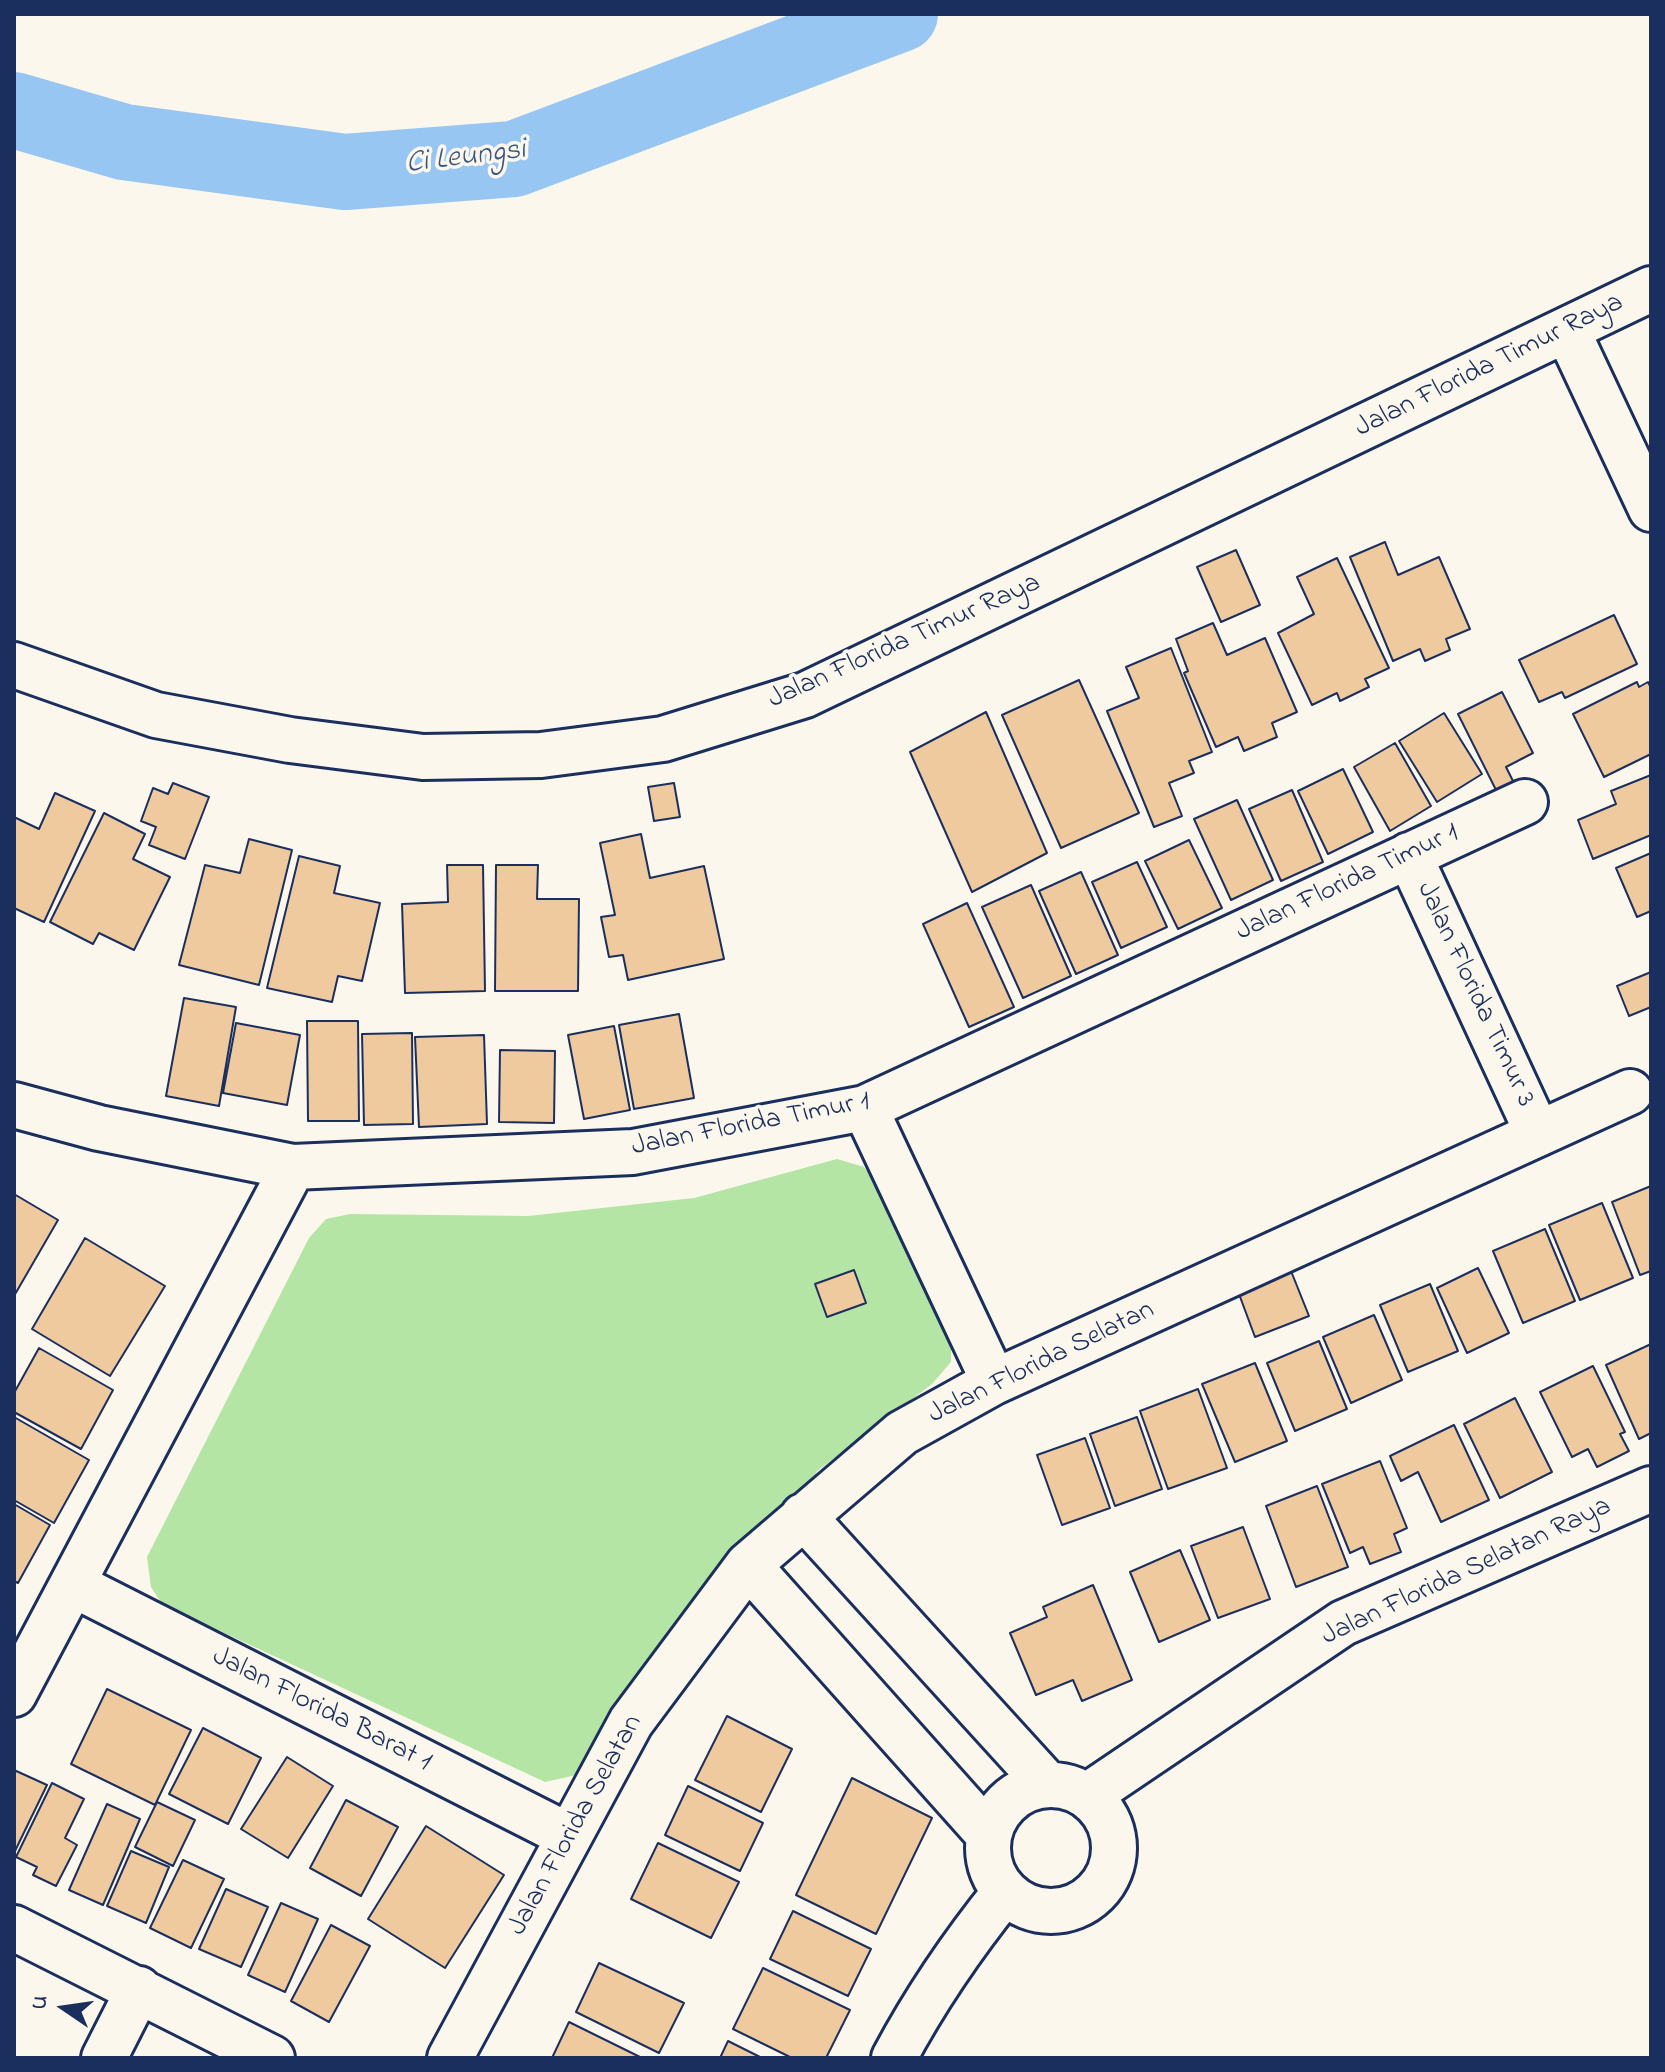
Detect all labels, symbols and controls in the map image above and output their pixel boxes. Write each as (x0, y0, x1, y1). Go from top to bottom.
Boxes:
water label: Ci Leungsi (404, 134, 528, 184)
street label: Jalan Florida Timur Raya (1350, 287, 1630, 447)
street label: Jalan Florida Timur Raya (764, 568, 1046, 718)
street label: Jalan Florida Timur 1 (1231, 818, 1465, 950)
street label: Jalan Florida Timur 3 (1407, 877, 1541, 1113)
street label: Jalan Florida Timur 1 (629, 1086, 873, 1166)
street label: Jalan Florida Selatan (924, 1295, 1160, 1433)
street label: Jalan Florida Selatan Raya (1317, 1491, 1617, 1655)
street label: Jalan Florida Barat 1 (206, 1641, 436, 1781)
street label: Jalan Florida Selatan (502, 1710, 652, 1942)
north arrow (24, 1968, 104, 2048)
text: U (23, 1992, 58, 2013)

